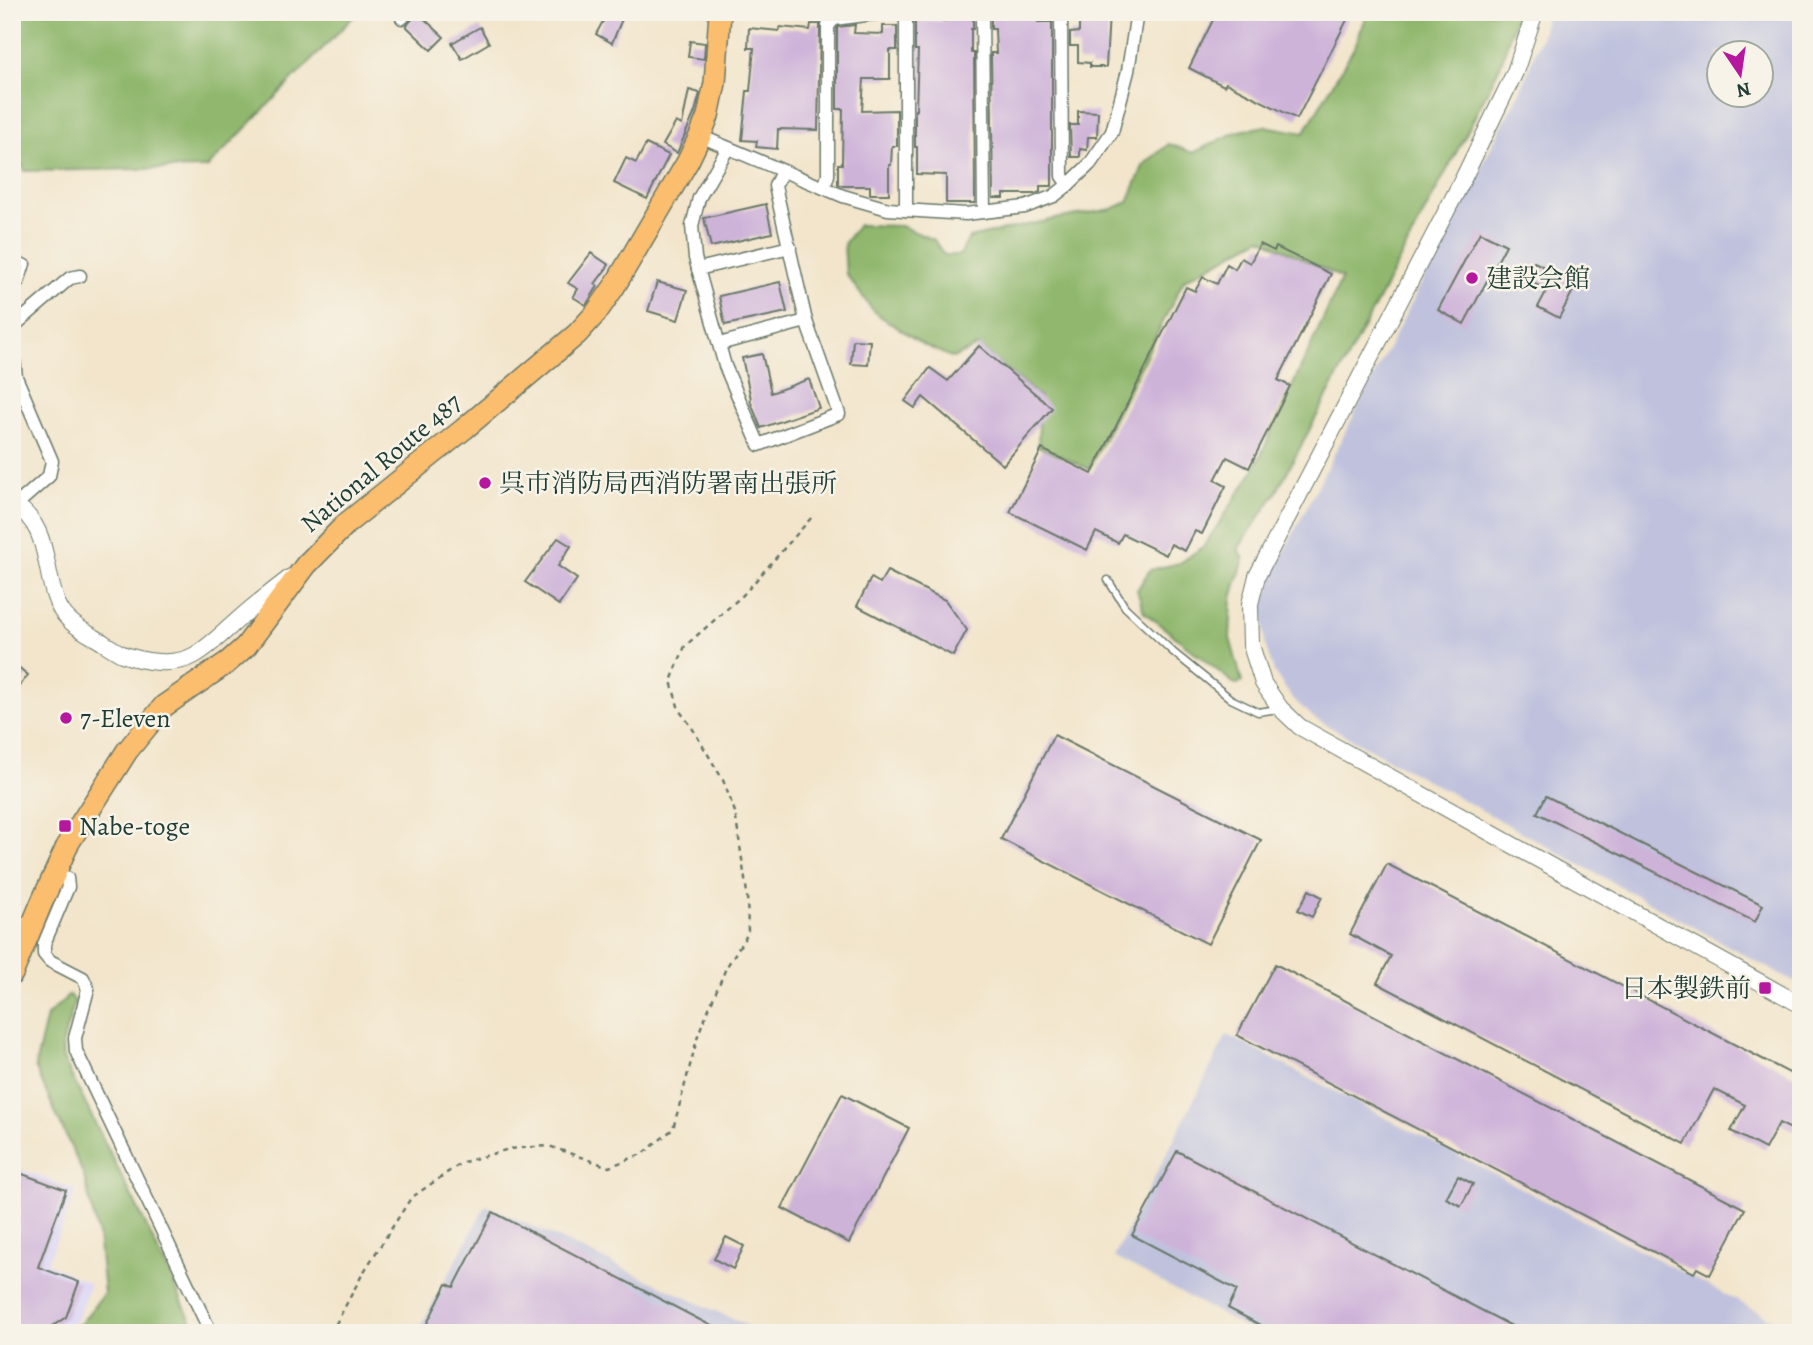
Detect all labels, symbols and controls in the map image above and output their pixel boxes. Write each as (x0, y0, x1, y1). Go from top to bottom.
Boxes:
north arrow (1704, 38, 1774, 108)
text: N (1734, 75, 1753, 104)
place label: 建設会館 (1486, 261, 1590, 296)
marker: 建設会館 (1464, 270, 1480, 286)
street label: National Route 487 (293, 385, 469, 541)
place label: 呉市消防局西消防署南出張所 (499, 466, 837, 501)
marker: 呉市消防局西消防署南出張所 (477, 475, 493, 491)
place label: 7-Eleven (80, 701, 170, 736)
marker: 7-Eleven (58, 710, 74, 726)
place label: Nabe-toge (79, 809, 190, 844)
marker: Nabe-toge (57, 818, 73, 834)
place label: 日本製鉄前 (1621, 971, 1751, 1006)
marker: 日本製鉄前 (1757, 980, 1773, 996)

